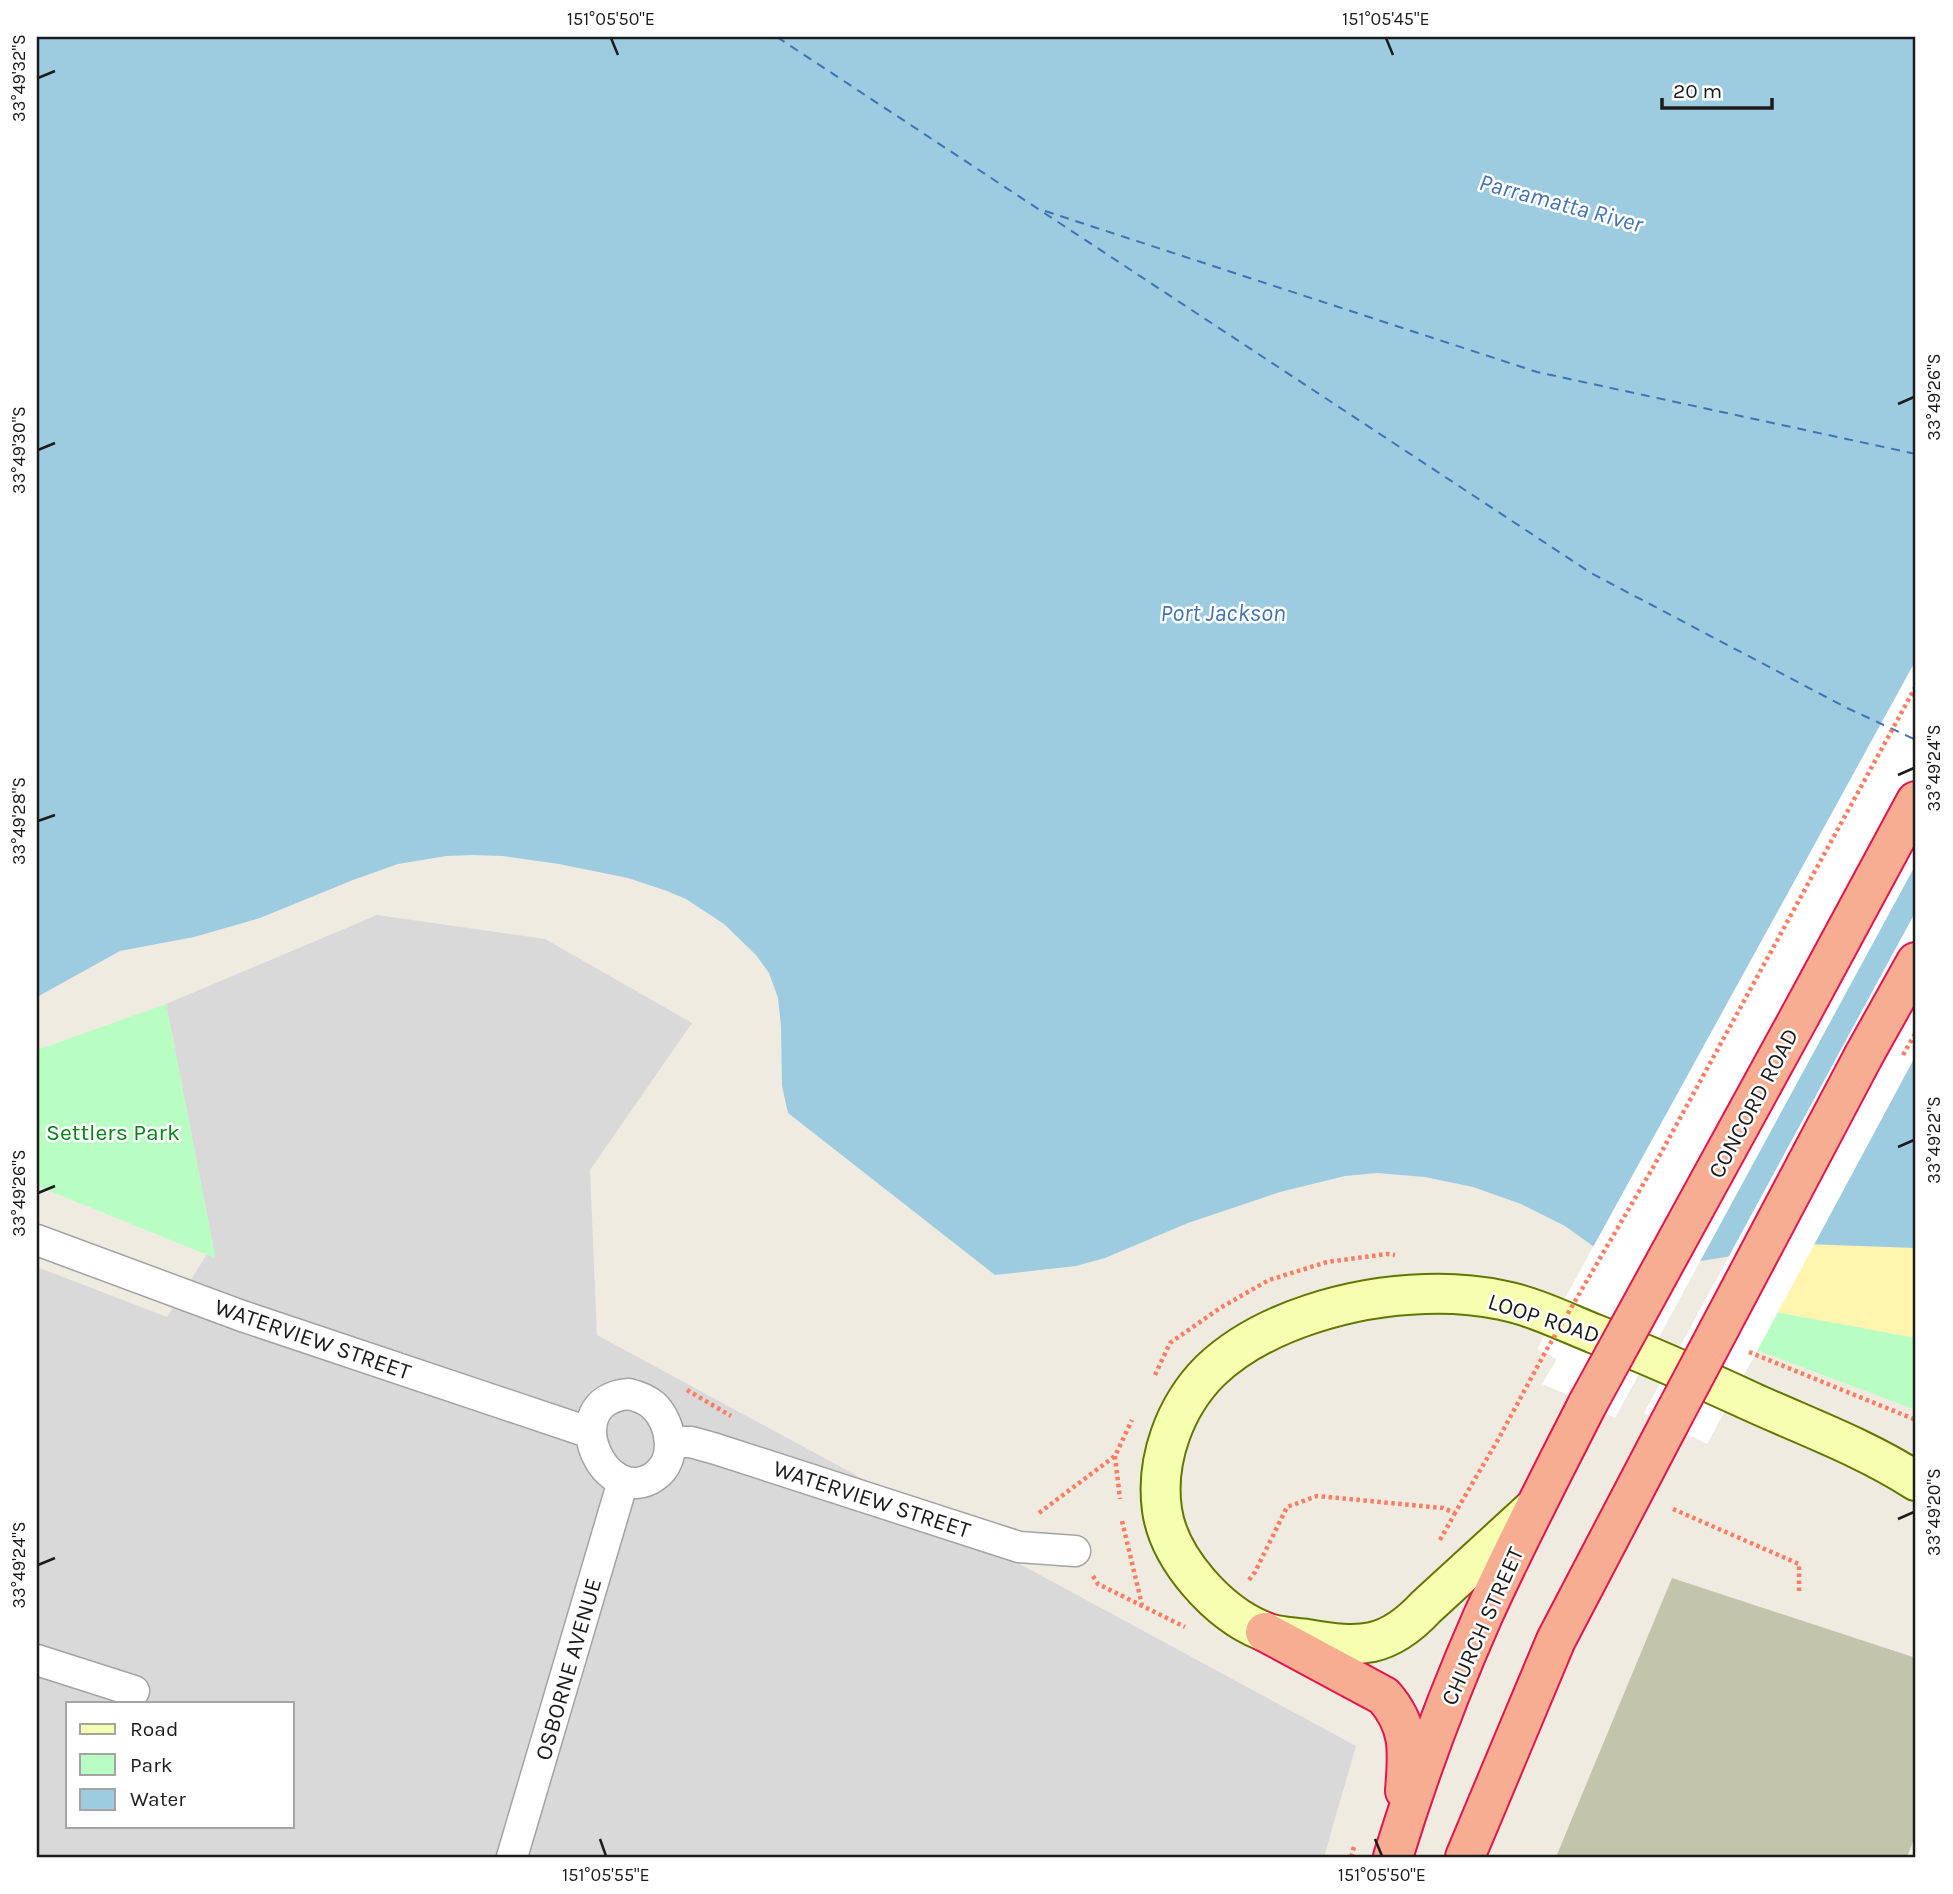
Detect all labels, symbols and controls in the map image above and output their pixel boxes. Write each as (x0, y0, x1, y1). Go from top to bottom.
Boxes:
text: 151°05'50"E (567, 8, 655, 30)
text: 151°05'45"E (1342, 8, 1430, 30)
text: 33°49'32"S (8, 34, 30, 122)
scale bar (1662, 66, 1773, 110)
text: 20 m (1673, 79, 1722, 103)
water label: Parramatta River (1476, 168, 1647, 238)
text: 33°49'26"S (1923, 353, 1945, 441)
text: 33°49'30"S (8, 406, 30, 494)
water label: Port Jackson (1160, 599, 1286, 627)
text: 33°49'24"S (1923, 724, 1945, 812)
text: 33°49'28"S (8, 777, 30, 865)
street label: CONCORD ROAD (1703, 1024, 1804, 1183)
text: 33°49'22"S (1923, 1096, 1945, 1184)
park label: Settlers Park (46, 1119, 180, 1146)
text: 33°49'26"S (8, 1149, 30, 1237)
street label: LOOP ROAD (1485, 1288, 1603, 1349)
street label: WATERVIEW STREET (211, 1293, 415, 1386)
street label: WATERVIEW STREET (770, 1455, 974, 1544)
text: 33°49'20"S (1923, 1468, 1945, 1556)
text: 33°49'24"S (8, 1521, 30, 1609)
street label: CHURCH STREET (1435, 1542, 1530, 1710)
street label: OSBORNE AVENUE (530, 1575, 607, 1763)
legend (66, 1702, 294, 1828)
text: Road (130, 1717, 178, 1741)
text: Park (130, 1753, 173, 1777)
text: Water (130, 1787, 186, 1811)
text: 151°05'55"E (562, 1864, 650, 1886)
text: 151°05'50"E (1338, 1864, 1426, 1886)

